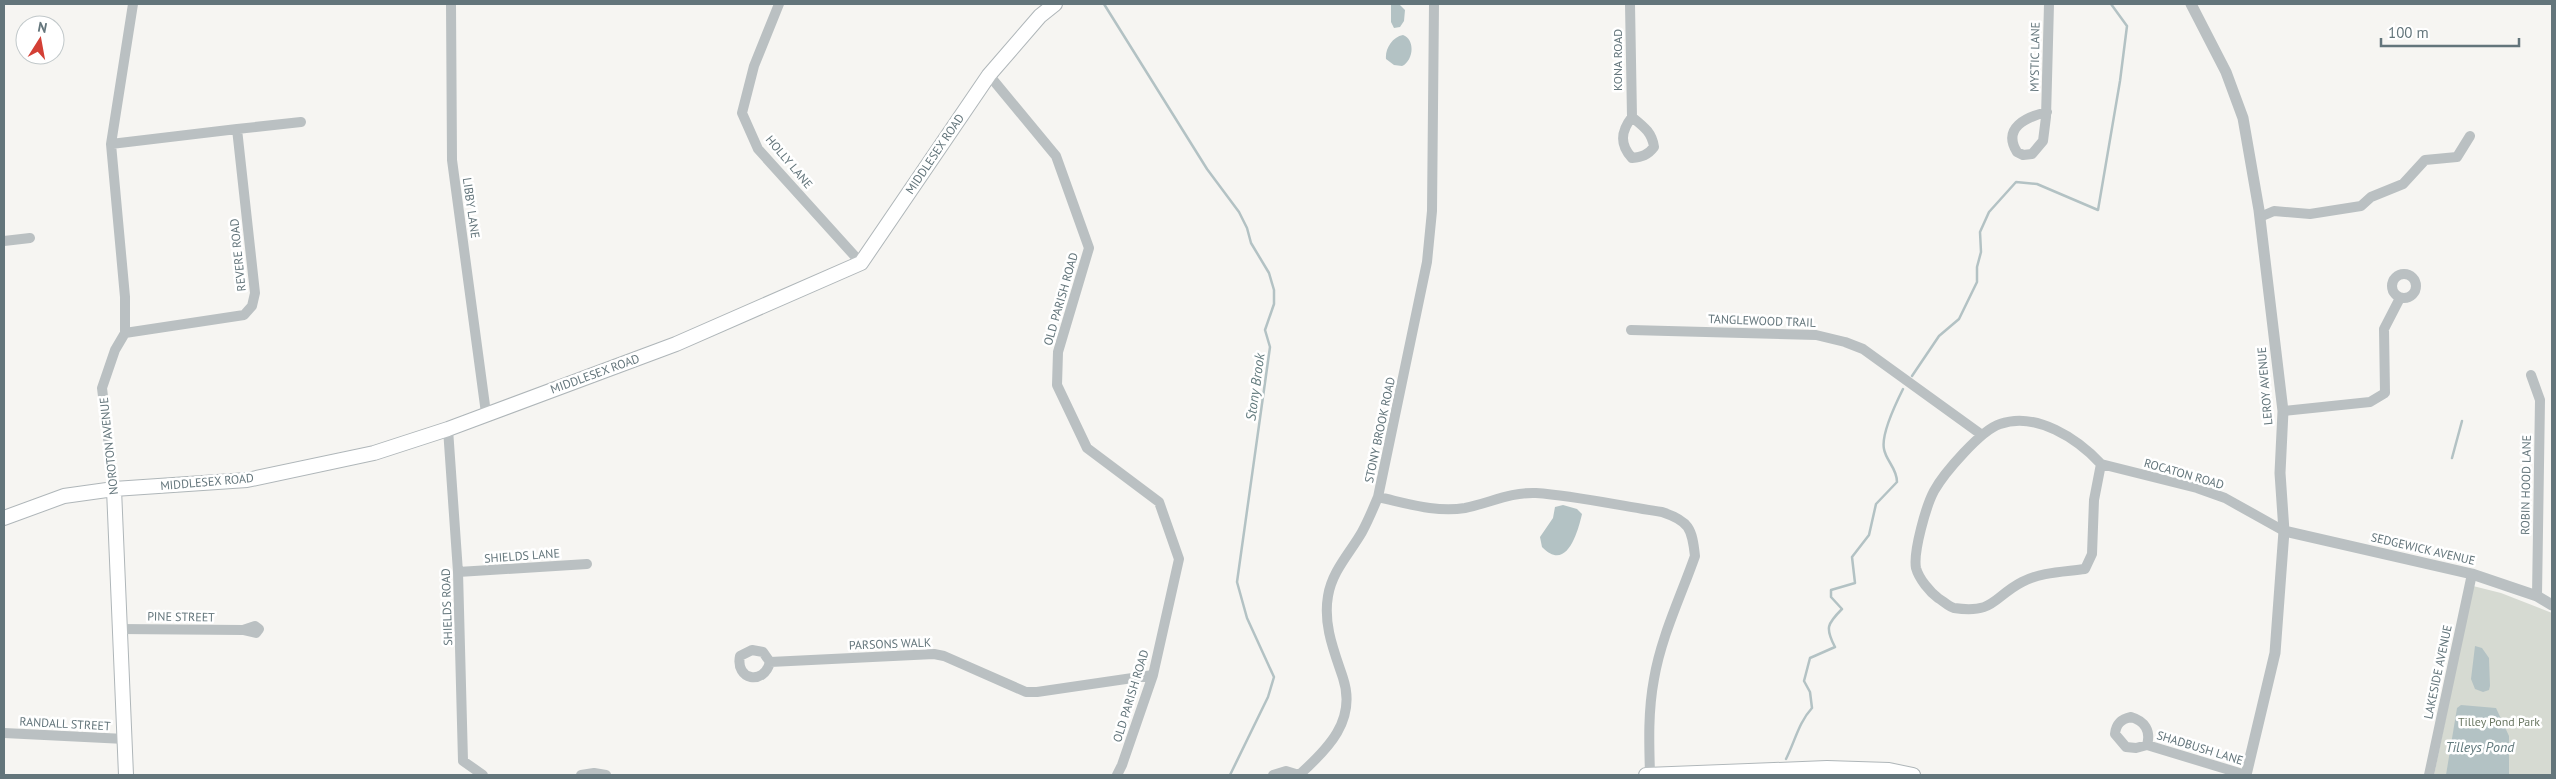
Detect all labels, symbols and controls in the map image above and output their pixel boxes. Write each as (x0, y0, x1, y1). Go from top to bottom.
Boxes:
north arrow (15, 15, 65, 65)
scale bar (2381, 15, 2518, 47)
text: N (36, 18, 49, 37)
street label: MYSTIC LANE (2026, 22, 2043, 92)
text: 100 m (2388, 23, 2429, 42)
street label: KONA ROAD (1610, 29, 1625, 91)
street label: MIDDLESEX ROAD (902, 111, 967, 197)
street label: HOLLY LANE (763, 132, 816, 191)
street label: LIBBY LANE (460, 177, 483, 239)
street label: REVERE ROAD (226, 218, 249, 292)
street label: OLD PARISH ROAD (1040, 250, 1081, 347)
street label: TANGLEWOOD TRAIL (1708, 311, 1816, 330)
street label: LEROY AVENUE (2254, 346, 2275, 426)
street label: MIDDLESEX ROAD (548, 350, 642, 397)
water label: Stony Brook (1241, 351, 1269, 422)
street label: STONY BROOK ROAD (1361, 375, 1398, 484)
street label: NOROTON AVENUE (96, 397, 121, 495)
street label: ROBIN HOOD LANE (2517, 435, 2534, 535)
street label: ROCATON ROAD (2142, 455, 2226, 492)
street label: MIDDLESEX ROAD (160, 470, 254, 493)
street label: SEDGEWICK AVENUE (2370, 529, 2477, 568)
street label: SHIELDS LANE (484, 545, 560, 566)
street label: SHIELDS ROAD (438, 568, 455, 646)
street label: PINE STREET (147, 608, 215, 625)
street label: LAKESIDE AVENUE (2420, 623, 2455, 720)
street label: PARSONS WALK (849, 635, 931, 652)
street label: OLD PARISH ROAD (1109, 648, 1152, 744)
street label: RANDALL STREET (19, 714, 111, 733)
park label: Tilley Pond Park (2458, 714, 2540, 729)
street label: SHADBUSH LANE (2155, 727, 2245, 768)
water label: Tilleys Pond (2446, 738, 2515, 756)

